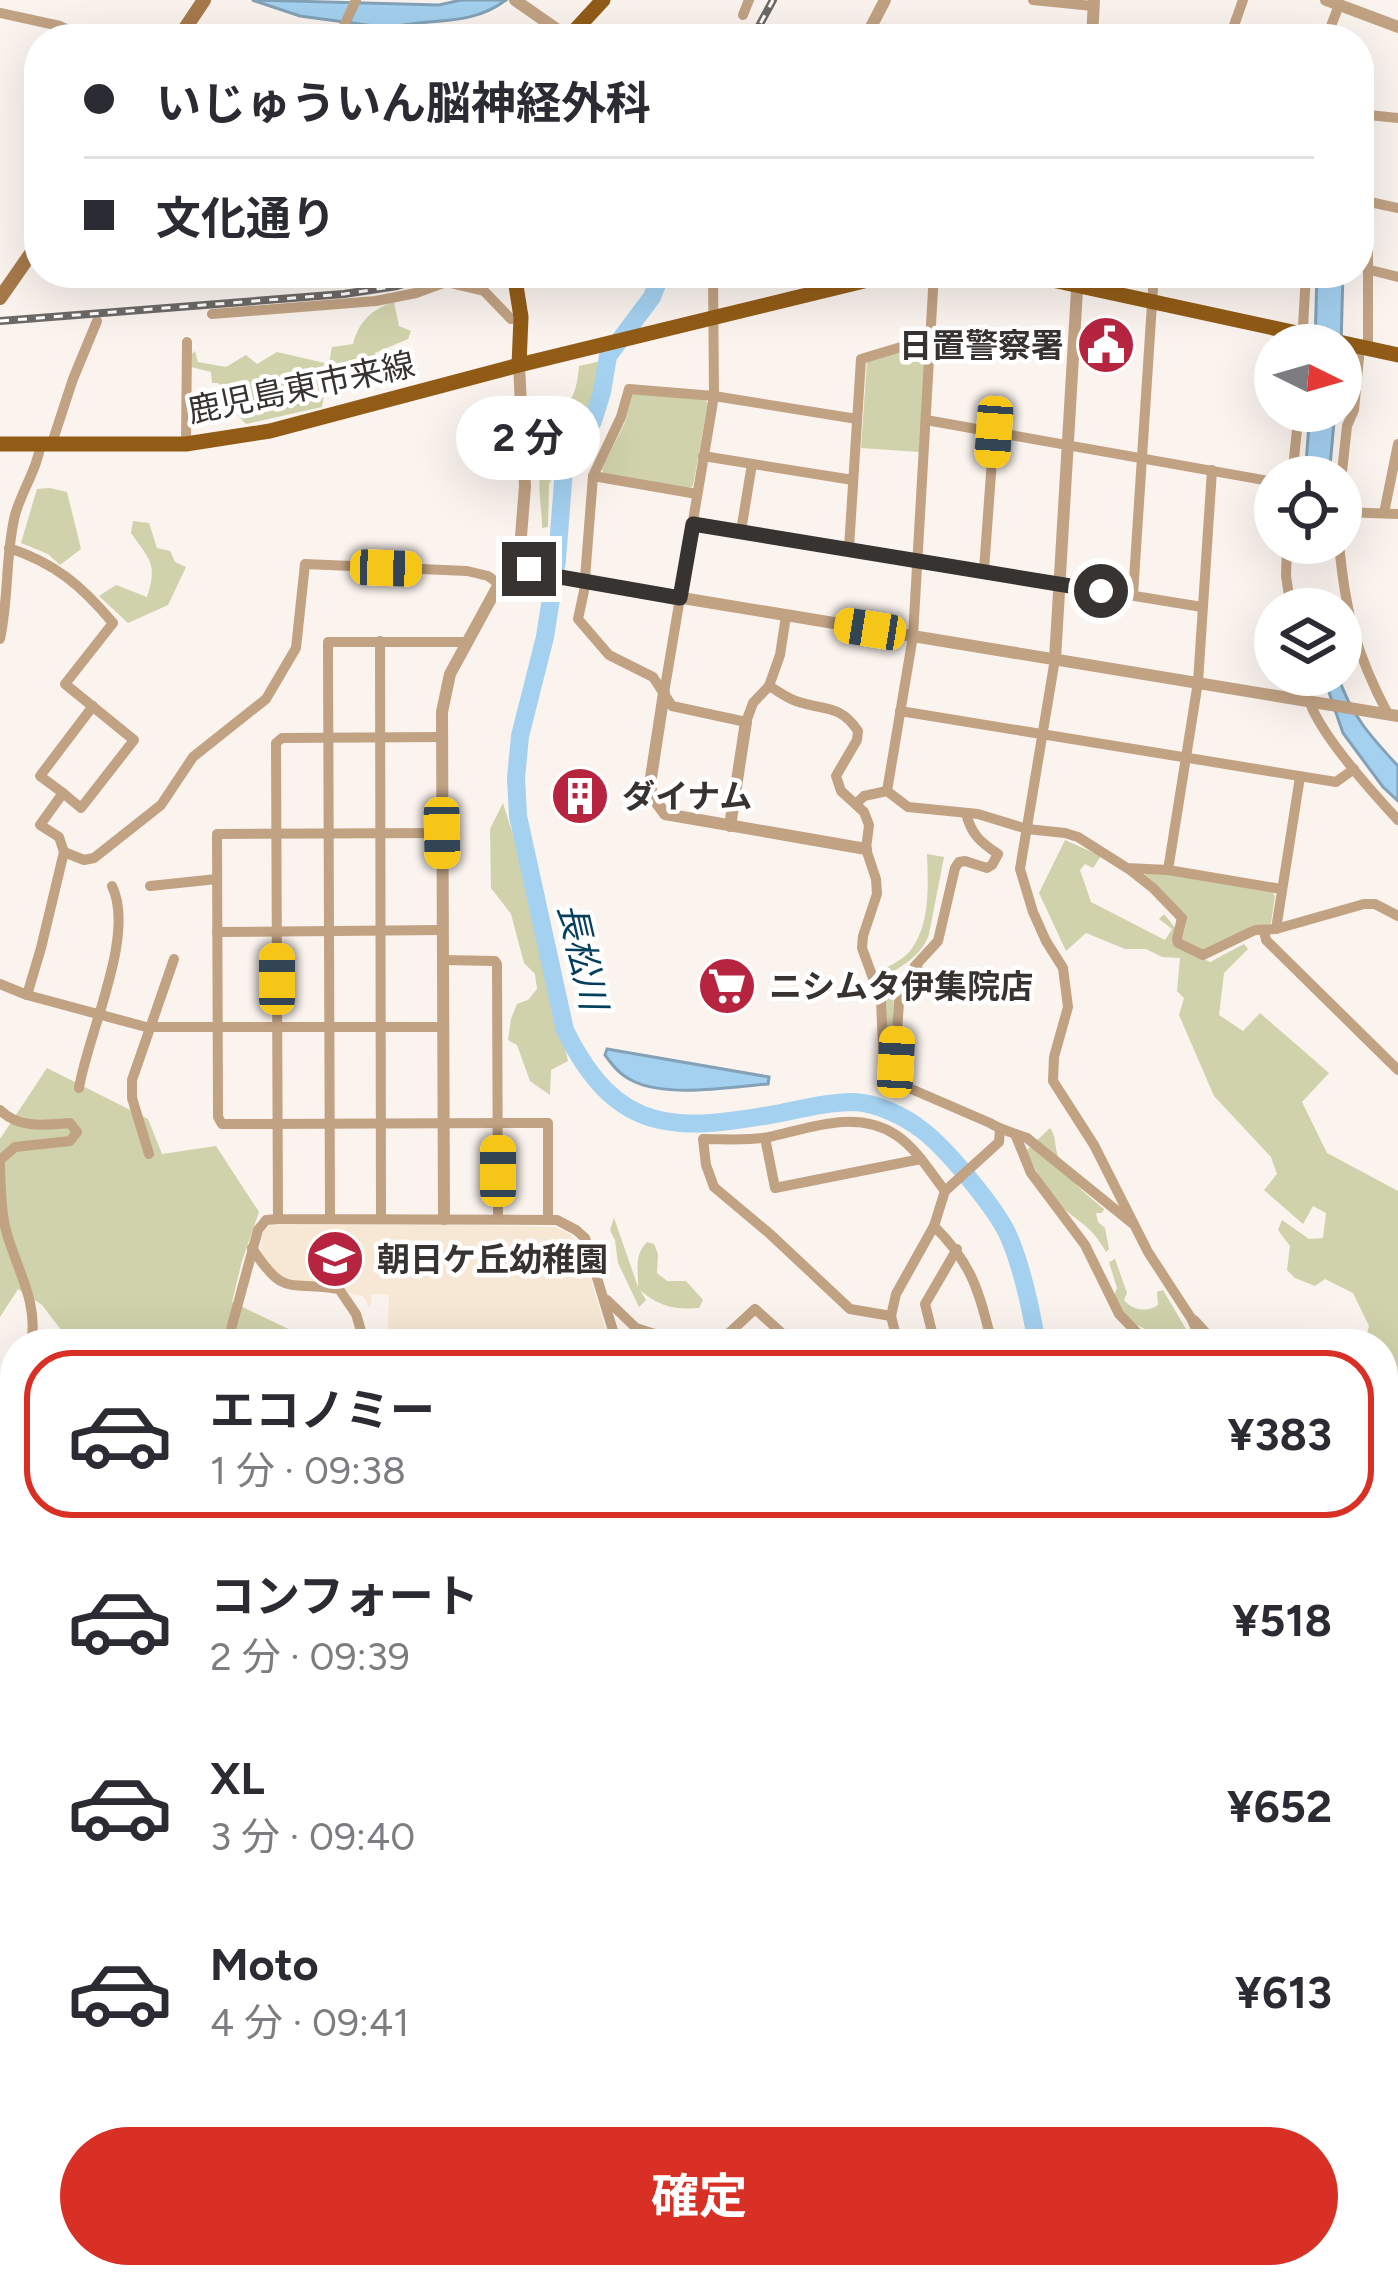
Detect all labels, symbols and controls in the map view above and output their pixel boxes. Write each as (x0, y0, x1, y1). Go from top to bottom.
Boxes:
text: いじゅういん脳神経外科 (156, 76, 651, 130)
text: 文化通り (156, 191, 336, 245)
public building icon: 日置警察署 (1075, 314, 1137, 376)
north arrow (1254, 324, 1362, 432)
map controls (1254, 324, 1362, 696)
place label: 日置警察署 (899, 326, 1064, 365)
street label: 鹿児島東市来線 (184, 344, 418, 431)
callout: 2 分 (457, 395, 601, 479)
car (974, 395, 1014, 469)
text: 2 分 (493, 414, 563, 461)
button: locate (1254, 456, 1362, 564)
route end (502, 542, 556, 596)
car (349, 549, 423, 587)
route start (1074, 564, 1128, 618)
button: layers (1254, 588, 1362, 696)
car (832, 606, 908, 652)
building icon: ダイナム (549, 765, 611, 827)
place label: ダイナム (622, 777, 752, 816)
car (423, 797, 461, 869)
water label: 長松川 (549, 899, 617, 1017)
car (259, 943, 295, 1015)
supermarket icon: ニシムタ伊集院店 (696, 955, 758, 1017)
place label: ニシムタ伊集院店 (769, 967, 1033, 1006)
car (876, 1025, 916, 1099)
car (480, 1135, 516, 1207)
school or university icon: 朝日ケ丘幼稚園 (304, 1228, 366, 1290)
place label: 朝日ケ丘幼稚園 (377, 1240, 608, 1279)
icon: car (66, 1380, 174, 1488)
text: エコノミー (210, 1383, 435, 1437)
text: ¥383 (1228, 1407, 1332, 1461)
text: 1 分 · 09:38 (210, 1447, 406, 1494)
icon: car (66, 1566, 174, 1674)
text: コンフォート (210, 1569, 479, 1623)
text: ¥518 (1233, 1593, 1332, 1647)
text: 2 分 · 09:39 (210, 1633, 410, 1680)
text: XL (210, 1751, 265, 1805)
icon: car (66, 1752, 174, 1860)
text: ¥652 (1227, 1779, 1332, 1833)
text: 3 分 · 09:40 (210, 1813, 415, 1860)
text: Moto (210, 1937, 319, 1991)
icon: car (66, 1938, 174, 2046)
text: ¥613 (1235, 1965, 1332, 2019)
text: 4 分 · 09:41 (210, 1999, 409, 2046)
button: 確定 (60, 2127, 1338, 2265)

